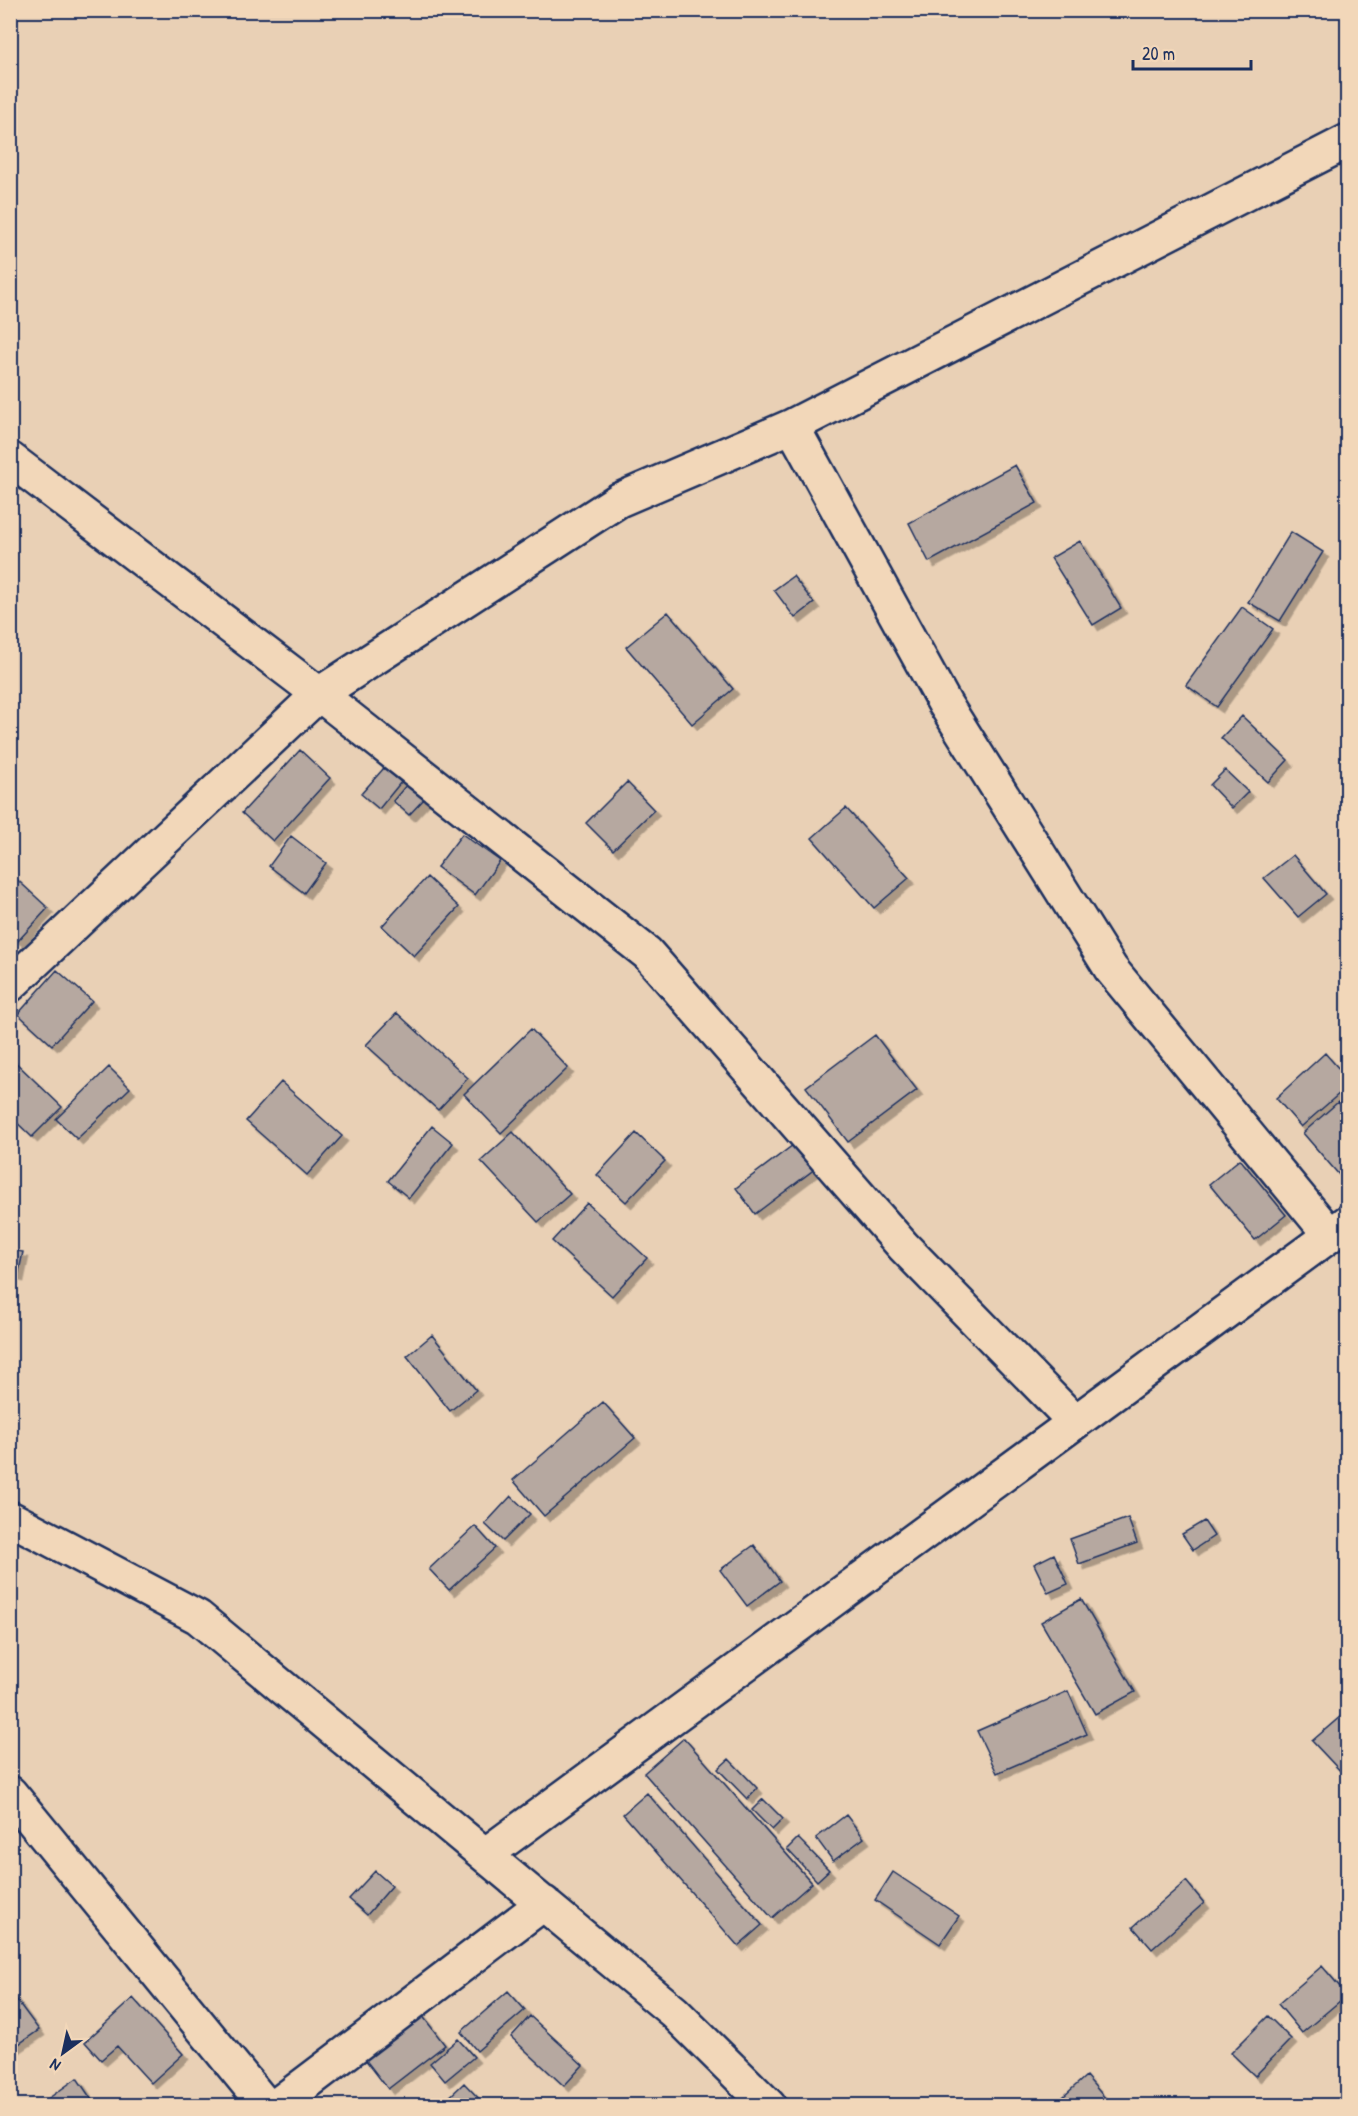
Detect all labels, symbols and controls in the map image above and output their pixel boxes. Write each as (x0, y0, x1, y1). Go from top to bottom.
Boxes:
scale bar (1133, 33, 1252, 71)
text: 20 m (1142, 41, 1175, 66)
north arrow (33, 2023, 93, 2083)
text: N (45, 2054, 64, 2077)

